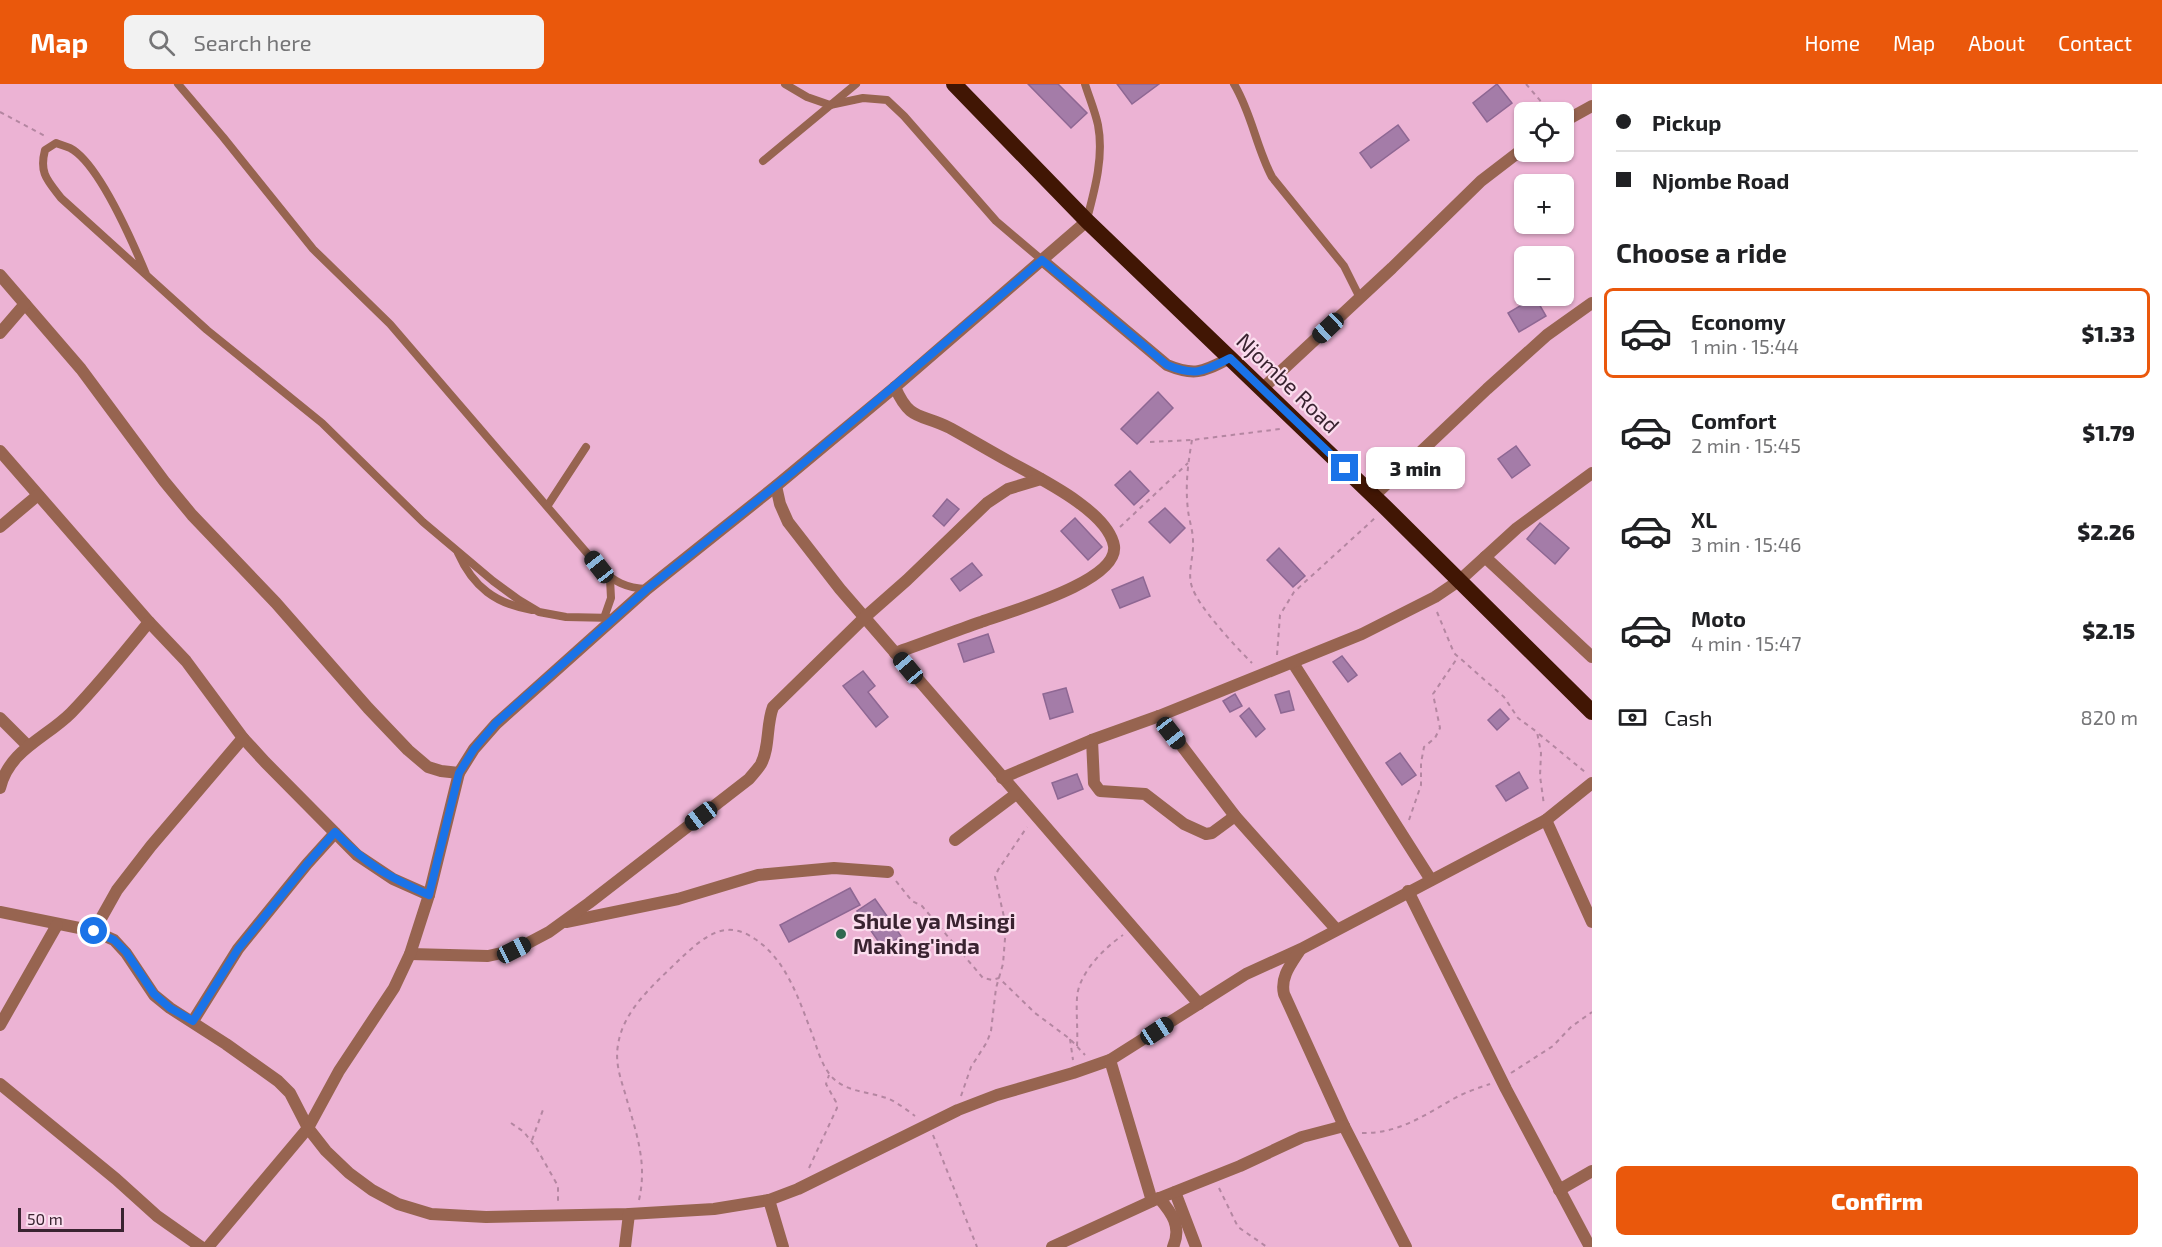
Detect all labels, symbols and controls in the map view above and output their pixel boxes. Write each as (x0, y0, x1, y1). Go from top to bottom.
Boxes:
search box (124, 15, 544, 69)
text: Map (30, 25, 88, 59)
icon: search (145, 26, 178, 59)
text: Search here (193, 29, 312, 55)
text: Home (1804, 30, 1860, 55)
text: Map (1893, 30, 1935, 55)
text: About (1968, 30, 2025, 55)
text: Contact (2058, 30, 2132, 55)
map controls (1514, 102, 1574, 306)
button: locate (1514, 102, 1574, 162)
text: Pickup (1652, 109, 1721, 135)
text: Njombe Road (1652, 167, 1789, 193)
button: + (1514, 174, 1574, 234)
text: Choose a ride (1616, 236, 1787, 268)
button: − (1514, 246, 1574, 306)
icon: car (1619, 306, 1673, 360)
text: Economy (1691, 308, 1786, 334)
car (1309, 309, 1347, 347)
text: $1.33 (2081, 320, 2135, 346)
street label: Njombe Road (1231, 327, 1345, 438)
text: 1 min · 15:44 (1691, 334, 1799, 358)
icon: car (1619, 405, 1673, 459)
text: Comfort (1691, 407, 1776, 433)
text: $1.79 (2082, 419, 2135, 445)
text: 2 min · 15:45 (1691, 433, 1801, 457)
callout: 3 min (1366, 447, 1465, 489)
route end (1331, 454, 1358, 481)
text: 3 min (1390, 456, 1441, 480)
icon: car (1619, 504, 1673, 558)
text: XL (1691, 506, 1717, 532)
text: $2.26 (2077, 518, 2135, 544)
text: 3 min · 15:46 (1691, 532, 1801, 556)
car (581, 547, 617, 587)
icon: car (1619, 603, 1673, 657)
text: Moto (1691, 605, 1746, 631)
text: $2.15 (2082, 617, 2135, 643)
text: 4 min · 15:47 (1691, 631, 1801, 655)
car (890, 648, 926, 688)
icon: cash (1616, 701, 1649, 734)
text: Cash (1664, 704, 1713, 730)
text: 820 m (2081, 705, 2138, 729)
car (1153, 713, 1189, 753)
car (681, 798, 721, 834)
place label: Shule ya Msingi Making'inda (853, 907, 1016, 958)
route start (80, 917, 107, 944)
marker: Shule ya Msingi Making'inda (834, 927, 848, 941)
car (494, 934, 534, 966)
car (1137, 1014, 1177, 1048)
button: Confirm (1616, 1166, 2138, 1235)
scale bar (18, 1205, 124, 1232)
text: 50 m (27, 1209, 63, 1228)

